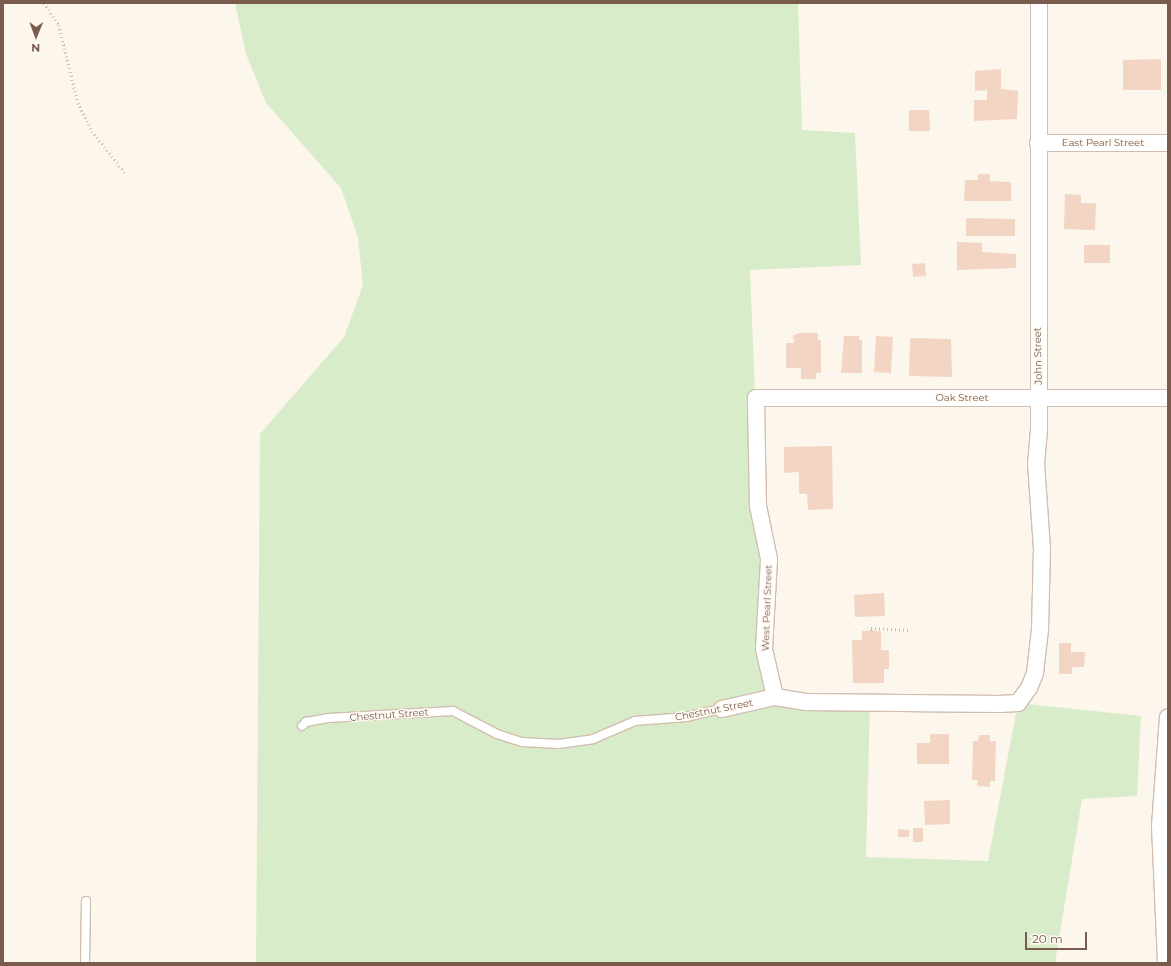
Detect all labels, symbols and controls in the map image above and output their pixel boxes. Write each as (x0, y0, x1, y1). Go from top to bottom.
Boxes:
north arrow (16, 16, 56, 56)
text: N (31, 41, 40, 55)
street label: East Pearl Street (1062, 137, 1144, 149)
street label: John Street (1031, 327, 1045, 385)
street label: Oak Street (935, 392, 989, 404)
street label: West Pearl Street (759, 565, 775, 651)
street label: Chestnut Street (674, 697, 754, 723)
street label: Chestnut Street (349, 706, 429, 724)
scale bar (1027, 924, 1089, 950)
text: 20 m (1032, 931, 1063, 946)

